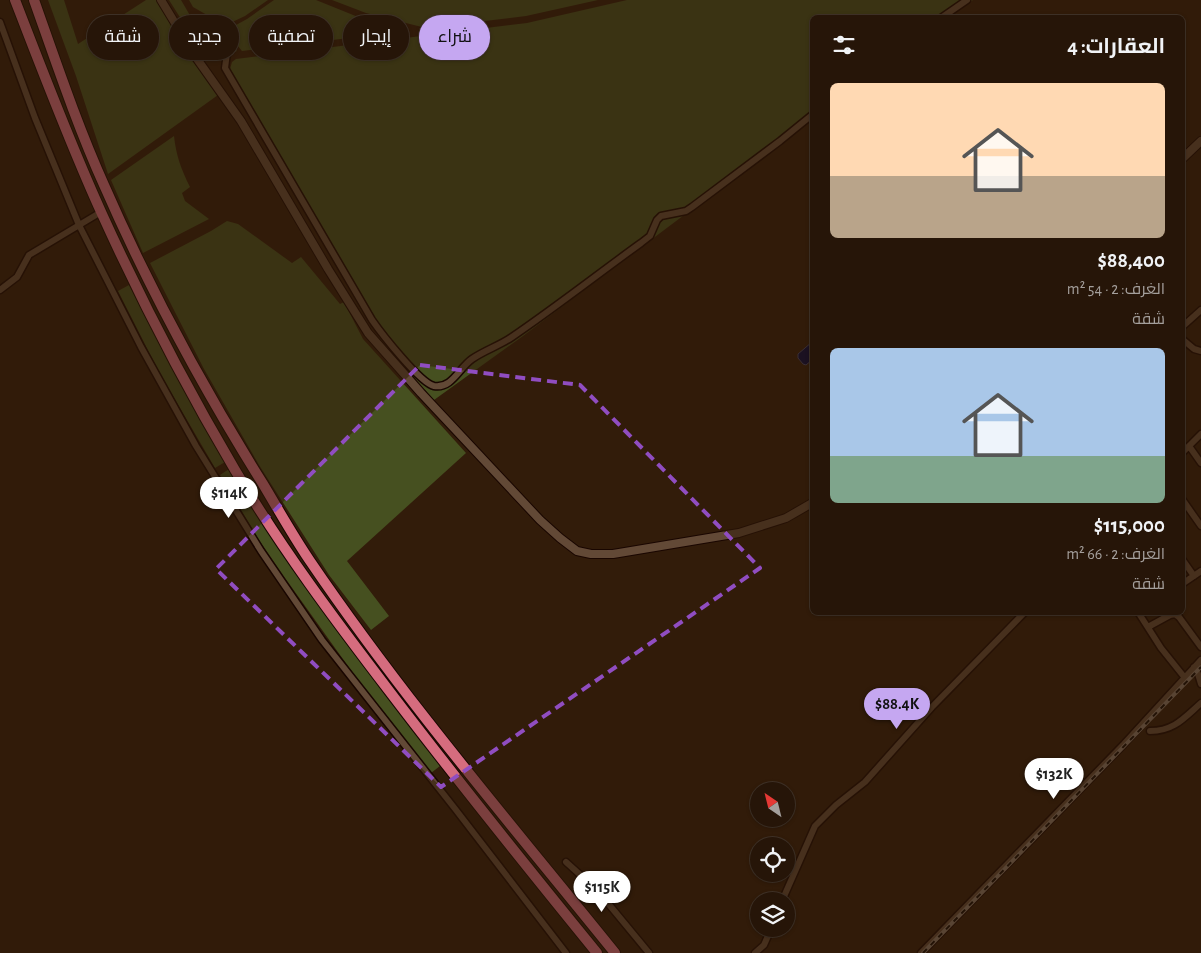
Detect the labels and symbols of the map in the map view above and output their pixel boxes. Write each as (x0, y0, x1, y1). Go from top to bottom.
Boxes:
pin: $114K (194, 476, 264, 519)
pin: $88.4K (856, 688, 938, 730)
pin: $132K (1019, 758, 1089, 800)
north arrow (750, 782, 795, 828)
pin: $115K (567, 870, 637, 913)

